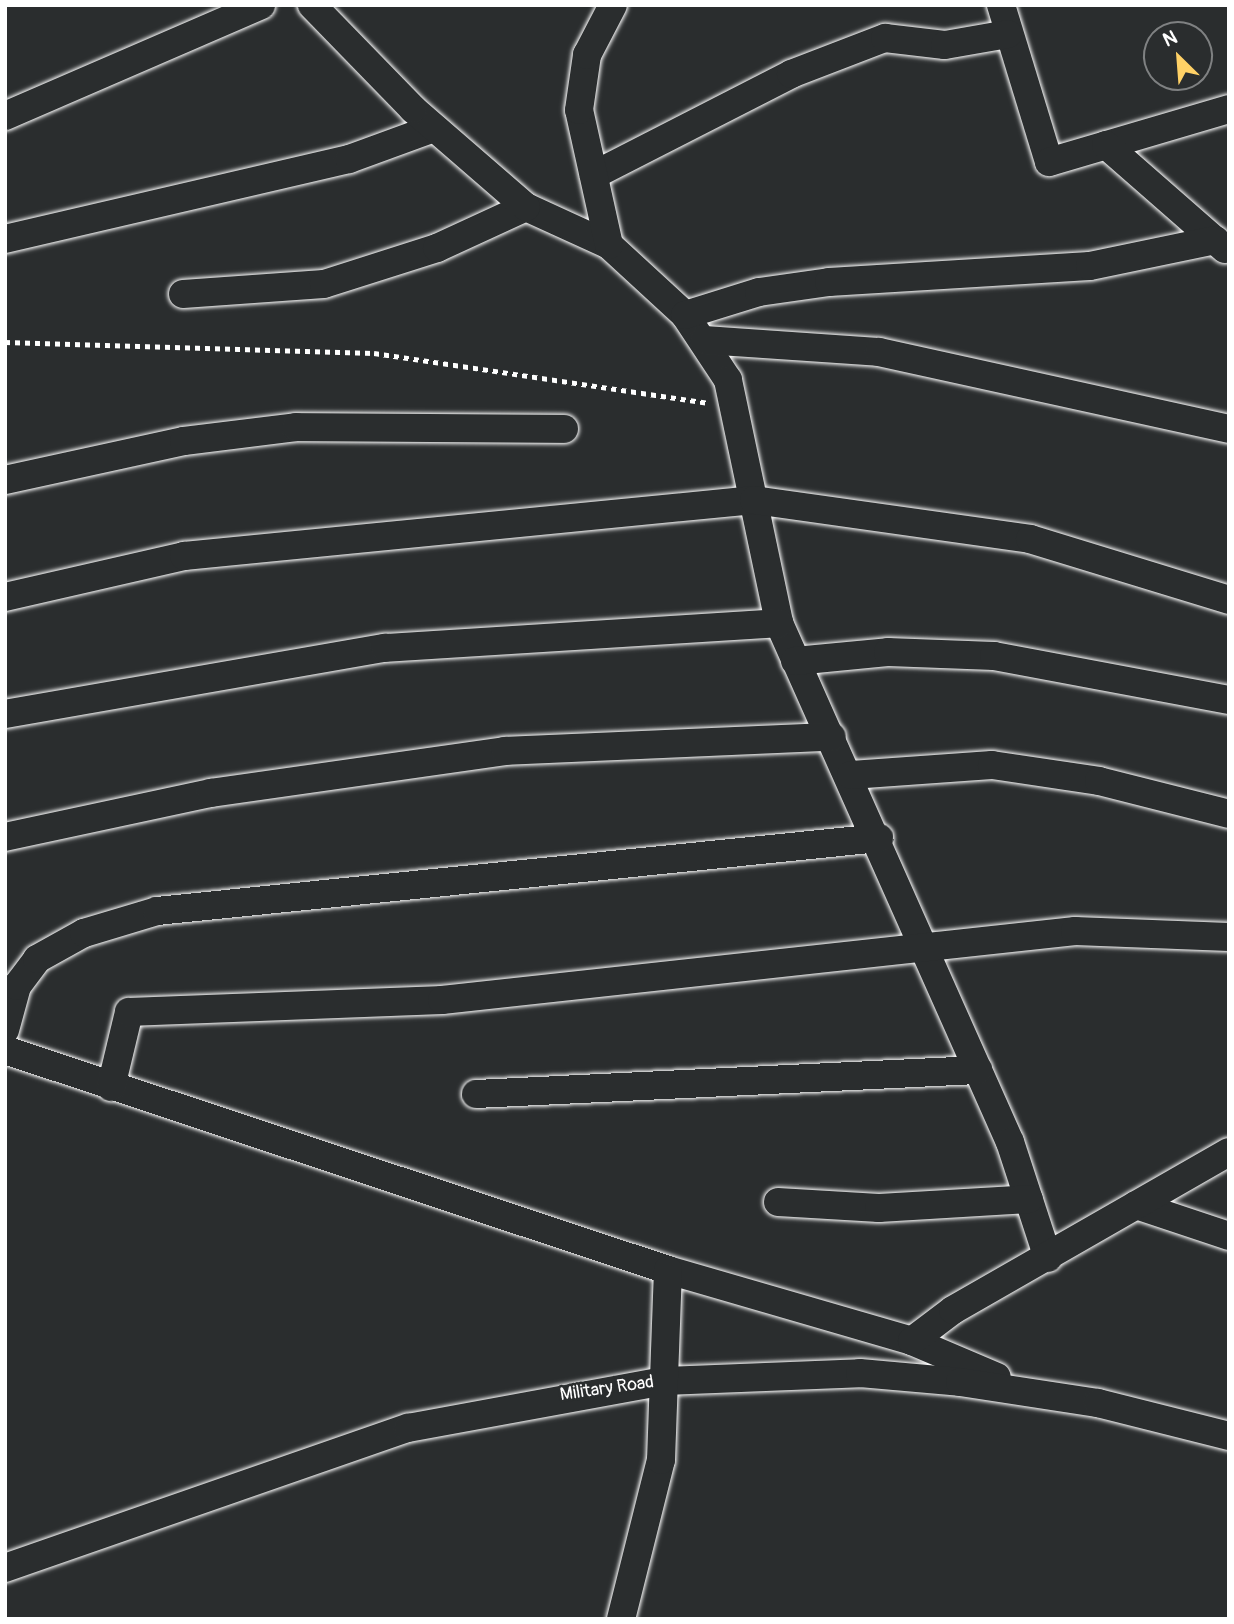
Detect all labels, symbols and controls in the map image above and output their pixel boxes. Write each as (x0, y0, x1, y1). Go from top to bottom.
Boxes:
north arrow (1143, 21, 1213, 91)
text: N (1159, 25, 1181, 52)
street label: Military Road (559, 1372, 655, 1406)

